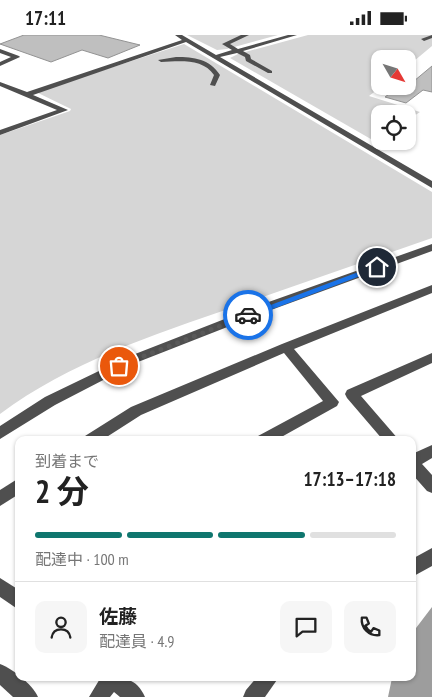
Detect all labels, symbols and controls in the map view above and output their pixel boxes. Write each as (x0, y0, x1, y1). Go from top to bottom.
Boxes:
text: 17:11 (25, 6, 66, 30)
north arrow (371, 50, 416, 95)
map controls (371, 50, 416, 150)
button: locate (371, 105, 416, 150)
pin (356, 246, 398, 288)
icon: home (363, 253, 391, 281)
courier (223, 290, 273, 340)
icon: car (234, 301, 262, 329)
pin (98, 345, 140, 387)
icon: bag (105, 352, 133, 380)
text: 到着まで (35, 451, 99, 471)
text: 17:13–17:18 (303, 467, 396, 491)
text: 2 分 (35, 470, 89, 512)
text: 配達中 · 100 m (35, 549, 129, 569)
button: person (35, 601, 87, 653)
button: chat (280, 601, 332, 653)
button: phone (344, 601, 396, 653)
text: 佐藤 (99, 604, 137, 628)
text: 配達員 · 4.9 (99, 631, 174, 651)

